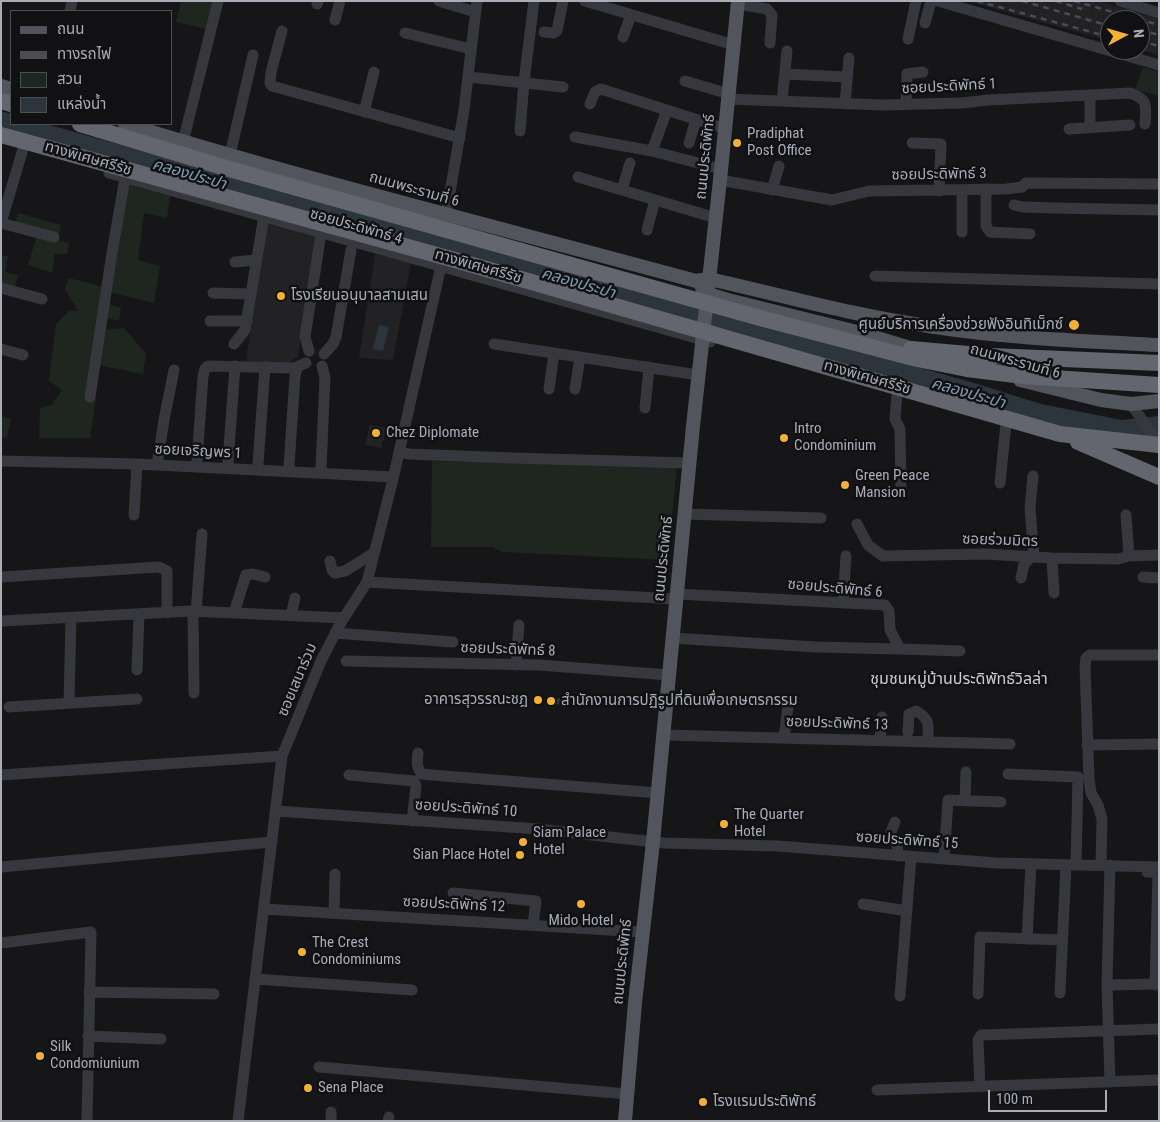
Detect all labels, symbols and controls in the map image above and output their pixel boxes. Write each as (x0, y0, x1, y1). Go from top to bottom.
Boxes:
legend (10, 10, 172, 125)
north arrow (1100, 10, 1150, 60)
text: ถนน (57, 20, 84, 38)
text: N (1131, 28, 1147, 39)
text: ทางรถไฟ (57, 45, 111, 63)
text: สวน (57, 70, 82, 88)
street label: ซอยประดิพัทธ์ 1 (901, 76, 997, 98)
text: แหล่งน้ำ (57, 95, 106, 113)
street label: ถนนประดิพัทธ์ (693, 113, 719, 201)
place label: Pradiphat Post Office (747, 125, 812, 160)
marker: Pradiphat Post Office (731, 137, 743, 149)
street label: ทางพิเศษศรีรัช (43, 138, 133, 180)
water label: คลองประปา (150, 155, 228, 195)
street label: ซอยประดิพัทธ์ 3 (891, 165, 987, 185)
street label: ถนนพระรามที่ 6 (367, 169, 461, 211)
street label: ซอยประดิพัทธ์ 4 (308, 205, 404, 249)
street label: ทางพิเศษศรีรัช (433, 246, 523, 288)
water label: คลองประปา (539, 264, 617, 304)
place label: โรงเรียนอนุบาลสามเสน (291, 287, 428, 305)
marker: โรงเรียนอนุบาลสามเสน (275, 290, 287, 302)
place label: ศูนย์บริการเครื่องช่วยฟังอินทิเม็กซ์ (858, 316, 1063, 334)
marker: ศูนย์บริการเครื่องช่วยฟังอินทิเม็กซ์ (1067, 318, 1081, 332)
street label: ถนนพระรามที่ 6 (968, 341, 1062, 383)
street label: ทางพิเศษศรีรัช (822, 357, 912, 399)
water label: คลองประปา (929, 374, 1007, 414)
place label: Intro Condominium (794, 420, 876, 455)
place label: Chez Diplomate (386, 424, 479, 442)
marker: Chez Diplomate (370, 427, 382, 439)
marker: Intro Condominium (778, 432, 790, 444)
street label: ซอยเจริญพร 1 (154, 441, 242, 463)
place label: Green Peace Mansion (855, 467, 929, 502)
marker: Green Peace Mansion (839, 479, 851, 491)
street label: ถนนประดิพัทธ์ (651, 515, 677, 603)
street label: ซอยร่วมมิตร (962, 531, 1038, 551)
street label: ซอยประดิพัทธ์ 6 (787, 576, 883, 602)
street label: ซอยประดิพัทธ์ 8 (460, 639, 556, 661)
street label: ซอยเสนาร่วม (274, 641, 322, 719)
district label: ชุมชนหมู่บ้านประดิพัทธ์วิลล่า (870, 670, 1048, 690)
place label: อาคารสุวรรณะชฎ (424, 691, 528, 709)
place label: สำนักงานการปฏิรูปที่ดินเพื่อเกษตรกรรม (561, 692, 798, 710)
marker: อาคารสุวรรณะชฎ (532, 694, 544, 706)
marker: สำนักงานการปฏิรูปที่ดินเพื่อเกษตรกรรม (545, 695, 557, 707)
street label: ซอยประดิพัทธ์ 13 (785, 713, 889, 735)
street label: ซอยประดิพัทธ์ 10 (414, 796, 518, 822)
place label: The Quarter Hotel (734, 806, 804, 841)
marker: The Quarter Hotel (718, 818, 730, 830)
place label: Siam Palace Hotel (533, 824, 606, 859)
street label: ซอยประดิพัทธ์ 15 (855, 828, 959, 854)
marker: Siam Palace Hotel (517, 836, 529, 848)
place label: Sian Place Hotel (413, 846, 510, 864)
marker: Sian Place Hotel (514, 849, 526, 861)
street label: ซอยประดิพัทธ์ 12 (402, 893, 506, 917)
marker: Mido Hotel (575, 898, 587, 910)
place label: Mido Hotel (549, 912, 613, 930)
street label: ถนนประดิพัทธ์ (610, 918, 636, 1006)
place label: The Crest Condominiums (312, 934, 401, 969)
marker: The Crest Condominiums (296, 946, 308, 958)
place label: Silk Condomiunium (50, 1038, 140, 1073)
marker: Silk Condomiunium (34, 1050, 46, 1062)
place label: Sena Place (318, 1079, 384, 1097)
scale bar (990, 1080, 1109, 1112)
marker: Sena Place (302, 1082, 314, 1094)
text: 100 m (996, 1090, 1033, 1108)
place label: โรงแรมประดิพัทธ์ (713, 1093, 816, 1111)
marker: โรงแรมประดิพัทธ์ (697, 1096, 709, 1108)

